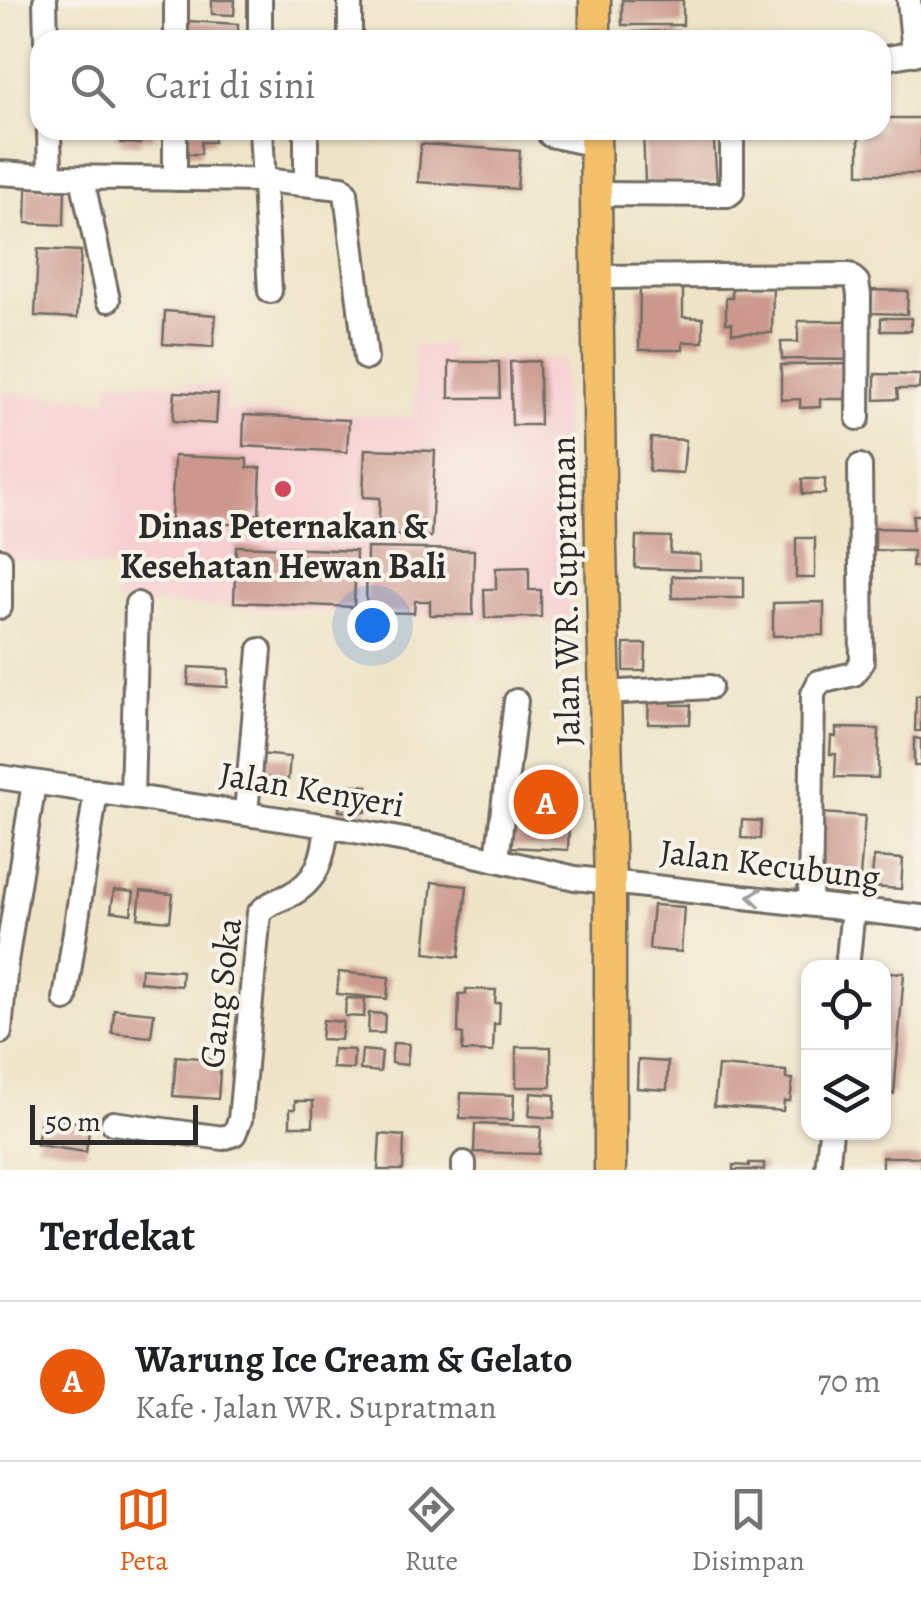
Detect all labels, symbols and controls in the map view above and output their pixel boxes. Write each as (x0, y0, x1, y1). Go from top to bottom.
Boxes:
search box (30, 30, 891, 140)
icon: search (65, 58, 120, 113)
text: Cari di sini (145, 59, 315, 111)
street label: Jalan WR. Supratman (538, 436, 592, 746)
marker: Dinas Peternakan & Kesehatan Hewan Bali (272, 478, 294, 500)
place label: Dinas Peternakan & Kesehatan Hewan Bali (120, 502, 446, 590)
your location (347, 600, 398, 651)
street label: Jalan Kenyeri (216, 749, 408, 829)
pin: A (514, 764, 578, 840)
street label: Jalan Kecubung (657, 827, 883, 901)
one-way arrow (746, 888, 763, 909)
street label: Gang Soka (187, 914, 253, 1071)
map controls (801, 960, 891, 1140)
button: locate (801, 960, 891, 1050)
button: layers (801, 1050, 891, 1140)
scale bar (30, 1100, 198, 1144)
text: 50 m (45, 1103, 101, 1141)
text: Terdekat (40, 1207, 195, 1264)
text: Warung Ice Cream & Gelato (135, 1333, 573, 1385)
text: A (62, 1359, 83, 1403)
text: 70 m (818, 1359, 881, 1403)
text: Kafe · Jalan WR. Supratman (135, 1385, 497, 1429)
tab: Peta (116, 1482, 171, 1580)
tab: Rute (404, 1482, 459, 1580)
tab: Disimpan (691, 1482, 805, 1580)

